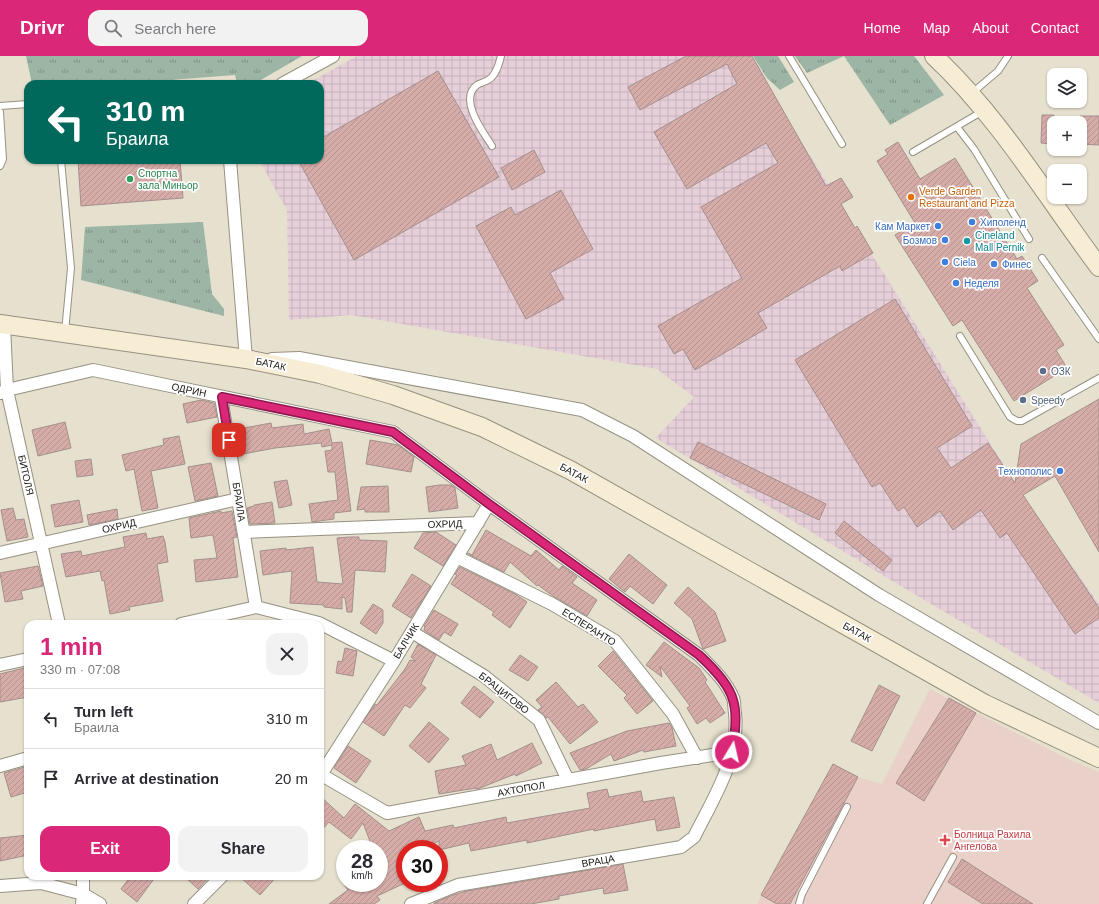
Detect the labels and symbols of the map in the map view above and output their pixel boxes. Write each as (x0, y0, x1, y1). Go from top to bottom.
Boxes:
place label: Спортна зала Миньор (138, 168, 199, 191)
marker: Спортна зала Миньор (125, 174, 135, 184)
place label: Verde Garden Restaurant and Pizza (919, 186, 1015, 209)
marker: Verde Garden Restaurant and Pizza (906, 192, 916, 202)
marker: Хиполенд (967, 217, 977, 227)
place label: Хиполенд (980, 217, 1026, 228)
place label: Кам Маркет (875, 221, 930, 232)
marker: Кам Маркет (933, 221, 943, 231)
place label: Cineland Mall Pernik (975, 230, 1025, 253)
place label: Бозмов (903, 235, 937, 246)
marker: Бозмов (940, 235, 950, 245)
marker: Cineland Mall Pernik (962, 236, 972, 246)
marker: Ciela (940, 257, 950, 267)
place label: Ciela (953, 257, 976, 268)
marker: Финес (989, 259, 999, 269)
place label: Финес (1002, 259, 1031, 270)
marker: Неделя (951, 278, 961, 288)
place label: Неделя (964, 278, 999, 289)
street label: БАТАК (255, 355, 287, 373)
marker: ОЗК (1038, 366, 1048, 376)
place label: ОЗК (1051, 366, 1071, 377)
street label: ОДРИН (171, 381, 207, 399)
marker: Speedy (1018, 395, 1028, 405)
place label: Speedy (1031, 395, 1065, 406)
pin (212, 423, 246, 457)
street label: БИТОЛЯ (16, 454, 36, 496)
street label: БАТАК (558, 461, 590, 485)
place label: Технополис (998, 466, 1052, 477)
marker: Технополис (1055, 466, 1065, 476)
street label: БРАИЛА (230, 482, 248, 523)
street label: ОХРИД (101, 517, 137, 535)
street label: ОХРИД (427, 518, 463, 530)
street label: ЕСПЕРАНТО (560, 606, 618, 648)
street label: БАТАК (841, 620, 873, 644)
street label: БАЛЧИК (391, 621, 421, 661)
street label: БРАЦИГОВО (477, 670, 531, 716)
position arrow (711, 731, 753, 773)
street label: АХТОПОЛ (496, 779, 546, 799)
place label: Болница Рахила Ангелова (954, 829, 1031, 852)
marker: Болница Рахила Ангелова (939, 834, 951, 846)
speed limit sign: 30 (396, 840, 448, 892)
street label: ВРАЦА (581, 853, 616, 869)

